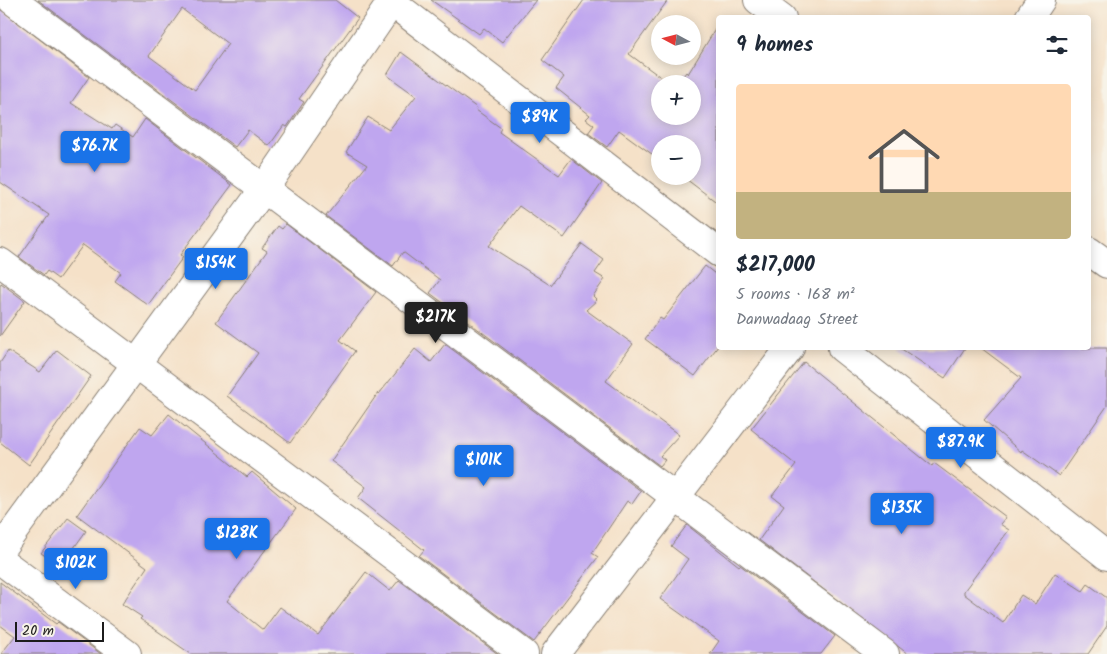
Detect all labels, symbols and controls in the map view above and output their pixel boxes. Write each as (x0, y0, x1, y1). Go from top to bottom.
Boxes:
north arrow (651, 15, 701, 65)
map controls (651, 15, 701, 185)
text: 9 homes (736, 29, 813, 62)
icon: filters (1043, 31, 1071, 59)
button: + (651, 75, 701, 125)
pin: $89K (510, 102, 570, 144)
text: $89K (522, 105, 558, 130)
icon: home (859, 116, 949, 206)
pin: $76.7K (54, 130, 136, 173)
text: $76.7K (72, 134, 118, 159)
button: − (651, 135, 701, 185)
pin: $154K (181, 248, 251, 290)
text: $217,000 (736, 249, 815, 282)
text: $154K (196, 251, 236, 276)
text: 5 rooms · 168 m² (736, 282, 855, 307)
pin: $217K (401, 302, 471, 344)
text: $217K (416, 305, 456, 330)
text: Danwadaag Street (736, 307, 858, 332)
pin: $87.9K (920, 426, 1002, 469)
text: $87.9K (937, 430, 985, 455)
pin: $101K (449, 444, 519, 487)
text: $101K (466, 448, 502, 473)
pin: $135K (867, 492, 937, 535)
text: $135K (882, 496, 922, 521)
pin: $128K (202, 518, 272, 560)
text: $128K (216, 521, 258, 546)
pin: $102K (41, 548, 111, 590)
text: $102K (55, 551, 97, 576)
scale bar (15, 619, 104, 642)
text: 20 m (22, 620, 54, 642)

